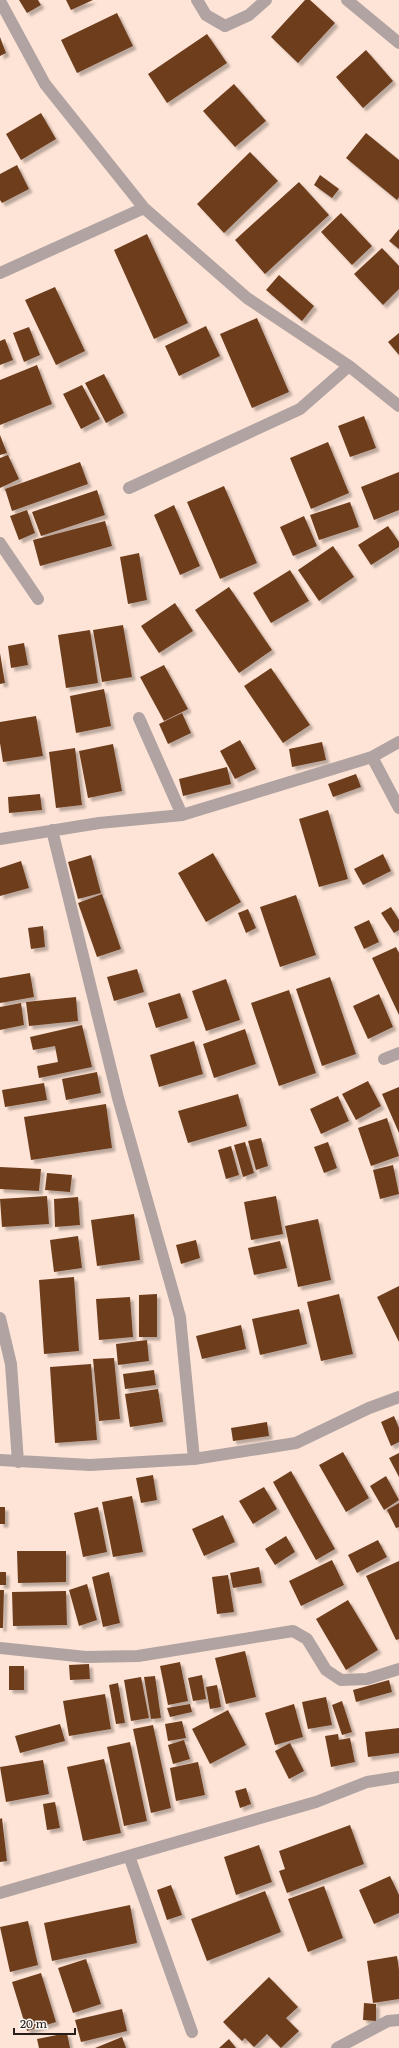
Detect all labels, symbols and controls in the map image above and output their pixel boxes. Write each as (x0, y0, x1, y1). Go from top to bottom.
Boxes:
scale bar (14, 2010, 75, 2036)
text: 20 m (20, 2014, 47, 2032)

